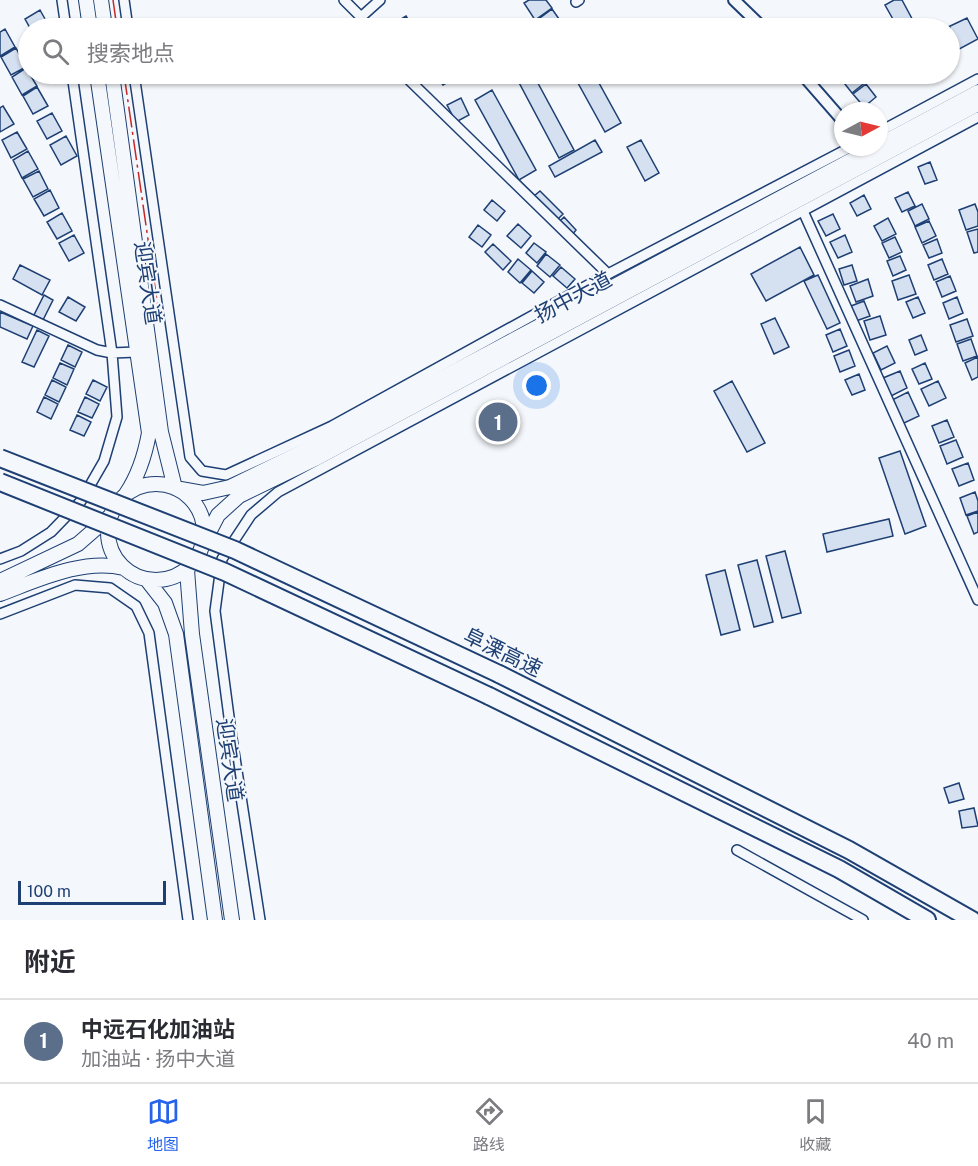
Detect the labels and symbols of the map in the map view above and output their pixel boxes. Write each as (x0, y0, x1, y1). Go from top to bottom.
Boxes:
north arrow (834, 102, 888, 156)
street label: 迎宾大道 (130, 240, 166, 326)
street label: 扬中大道 (530, 266, 616, 328)
your location (522, 371, 551, 400)
pin: 1 (478, 400, 518, 444)
street label: 阜溧高速 (460, 622, 546, 682)
street label: 迎宾大道 (212, 717, 248, 803)
scale bar (18, 878, 166, 906)

